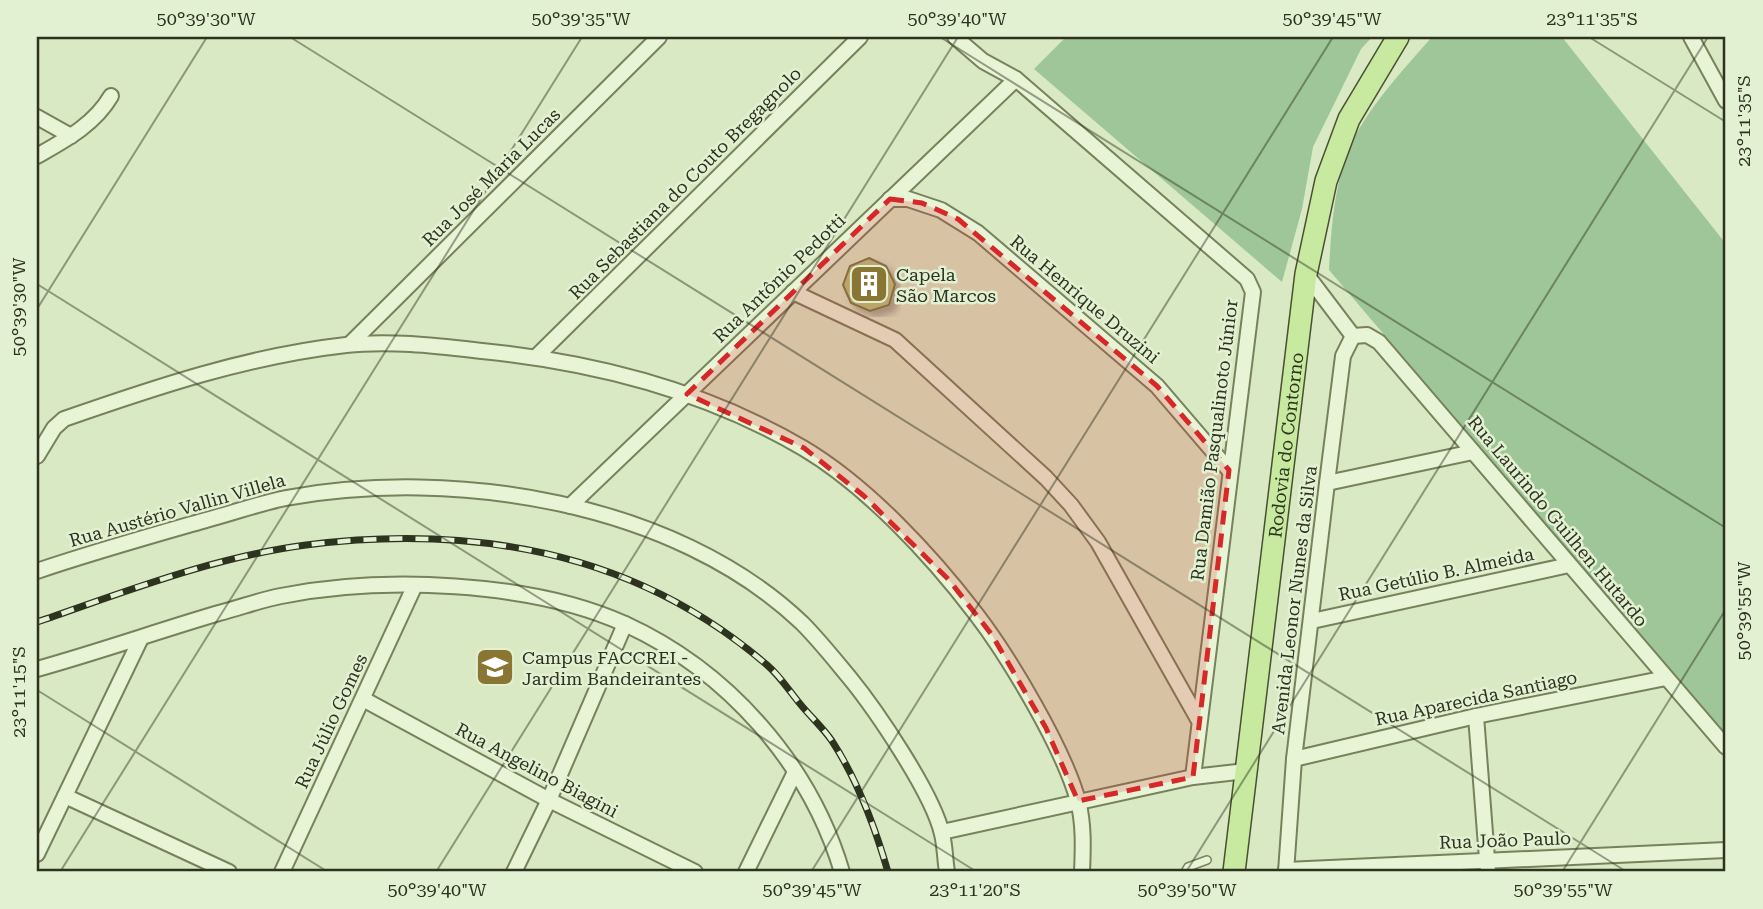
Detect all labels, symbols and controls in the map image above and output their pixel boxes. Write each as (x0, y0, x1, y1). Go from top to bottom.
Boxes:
text: 50°39'30"W (157, 8, 256, 29)
text: 50°39'35"W (532, 8, 631, 29)
text: 50°39'40"W (908, 8, 1007, 29)
text: 50°39'45"W (1283, 8, 1382, 29)
text: 23°11'35"S (1546, 8, 1638, 29)
street label: Rua Sebastiana do Couto Bregagnolo (565, 63, 805, 303)
text: 23°11'35"S (1733, 75, 1754, 167)
street label: Rua José Maria Lucas (418, 104, 564, 250)
street label: Rua Antônio Pedotti (709, 209, 850, 347)
street label: Rua Henrique Druzini (1006, 230, 1164, 368)
text: 50°39'30"W (8, 257, 29, 356)
building icon: Capela São Marcos (848, 263, 890, 305)
place label: Capela São Marcos (896, 264, 996, 306)
street label: Rua Damião Pasqualinoto Júnior (1186, 298, 1242, 582)
street label: Rodovia do Contorno (1264, 351, 1307, 539)
street label: Rua Laurindo Guilhen Hutardo (1464, 411, 1652, 631)
street label: Avenida Leonor Nunes da Silva (1267, 464, 1321, 735)
street label: Rua Austério Vallin Villela (67, 469, 288, 551)
street label: Rua Getúlio B. Almeida (1336, 543, 1536, 605)
text: 50°39'55"W (1733, 561, 1754, 660)
text: 23°11'15"S (8, 646, 29, 738)
school or university icon: Campus FACCREI - Jardim Bandeirantes (474, 646, 516, 688)
place label: Campus FACCREI - Jardim Bandeirantes (522, 647, 701, 689)
street label: Rua Júlio Gomes (291, 650, 371, 792)
street label: Rua Aparecida Santiago (1373, 666, 1579, 730)
street label: Rua Angelino Biagini (452, 718, 622, 822)
street label: Rua João Paulo (1439, 827, 1571, 853)
text: 50°39'40"W (388, 879, 487, 900)
text: 50°39'45"W (763, 879, 862, 900)
text: 23°11'20"S (929, 879, 1021, 900)
text: 50°39'50"W (1138, 879, 1237, 900)
text: 50°39'55"W (1514, 879, 1613, 900)

